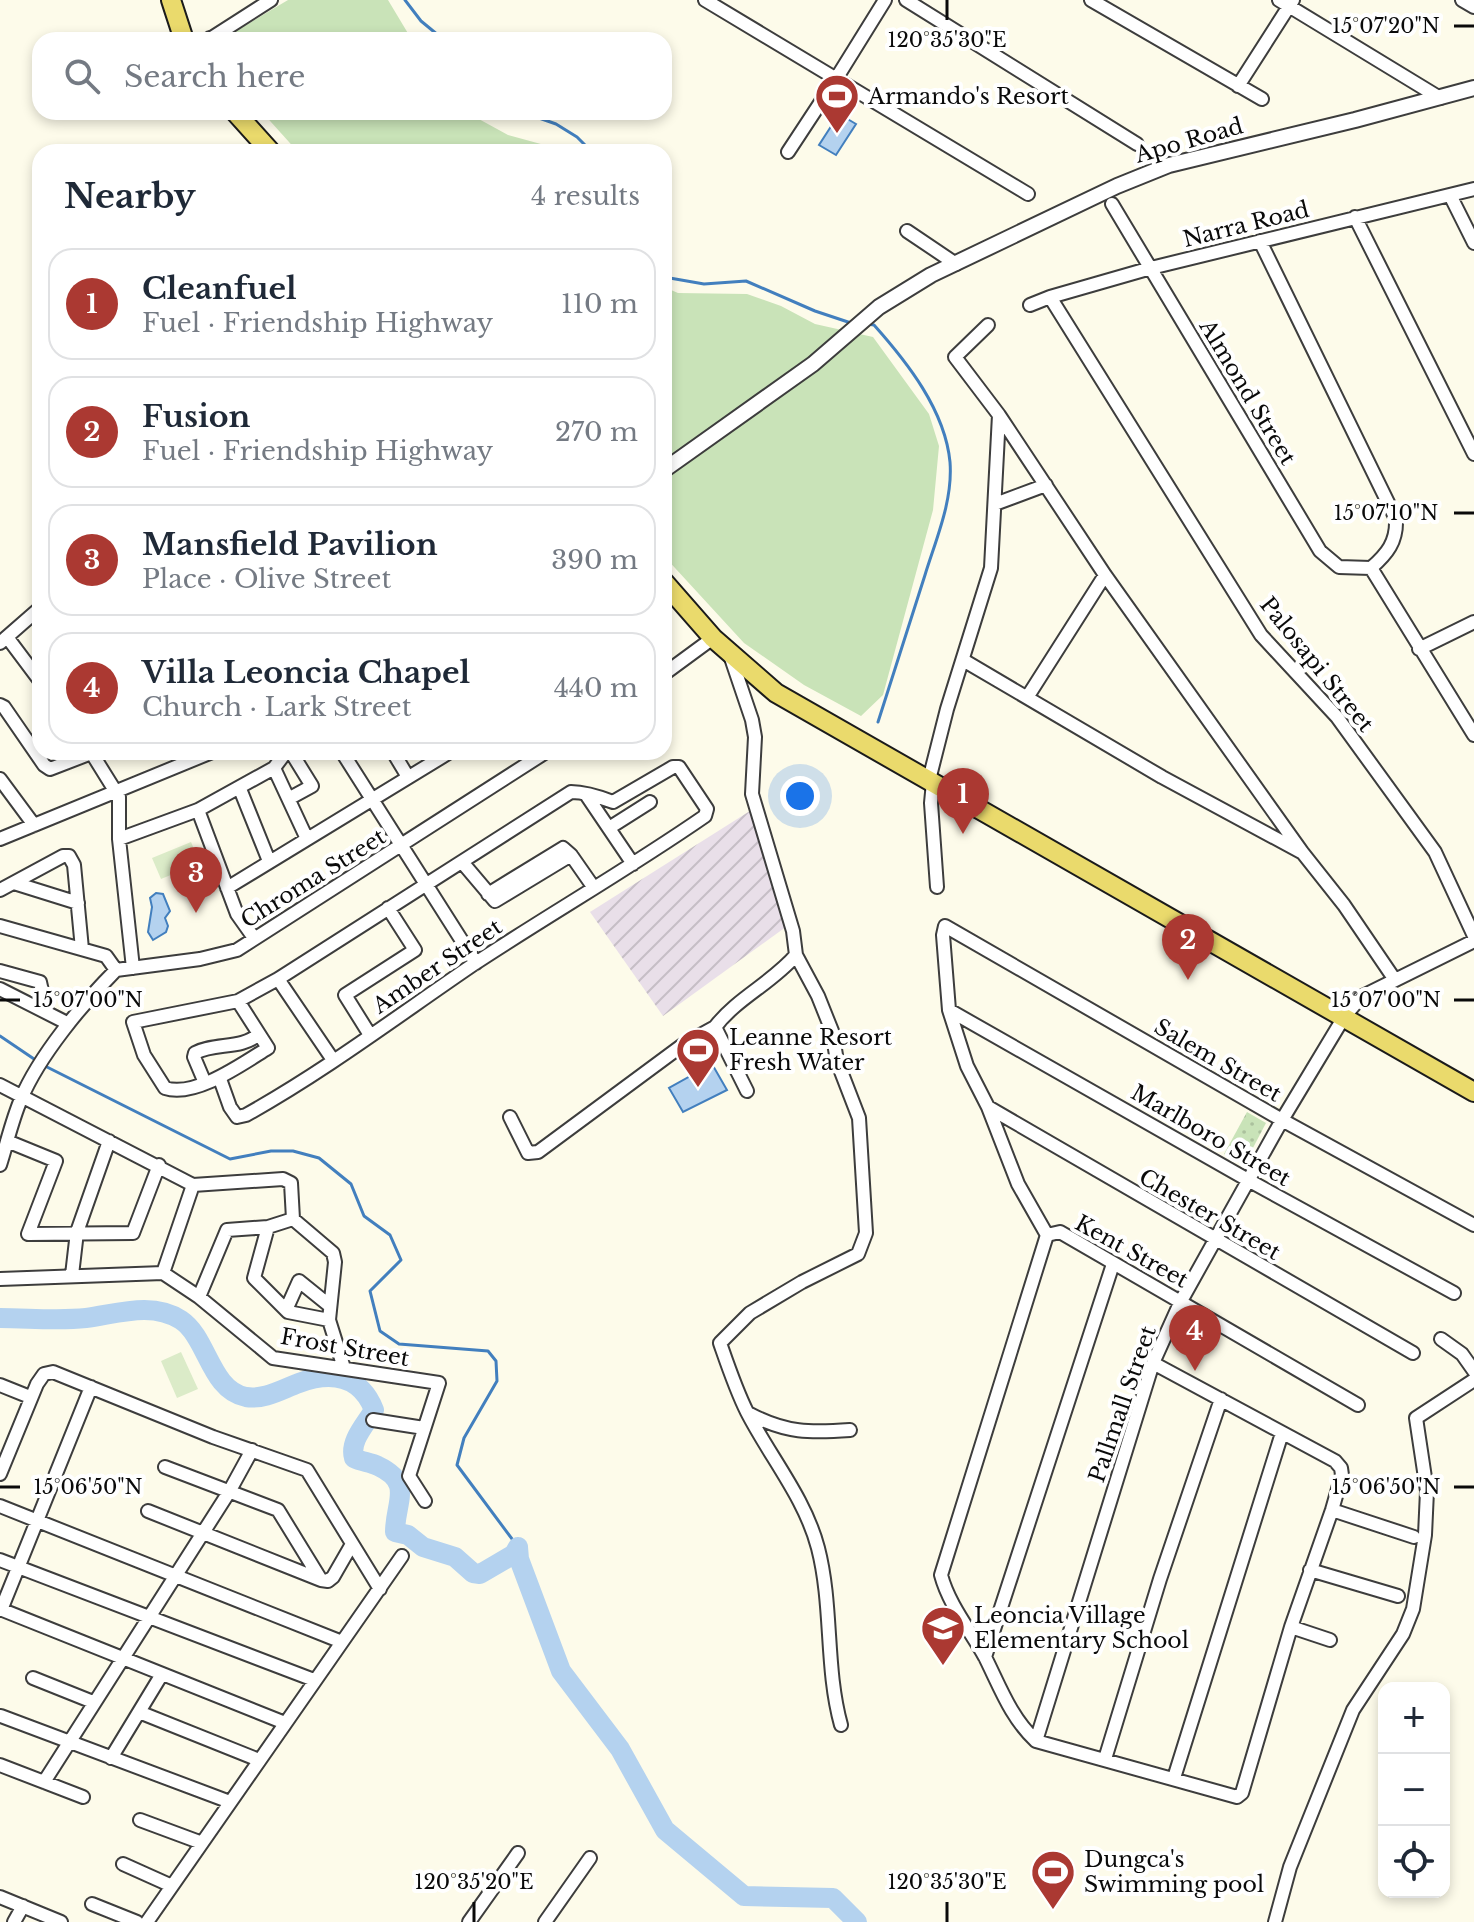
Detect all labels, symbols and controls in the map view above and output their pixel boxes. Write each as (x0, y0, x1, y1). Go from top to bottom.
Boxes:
text: 15°07'20"N (1332, 14, 1440, 38)
text: 120°35'30"E (888, 28, 1006, 52)
search box (32, 32, 672, 120)
icon: search (60, 54, 104, 98)
text: Search here (124, 58, 305, 95)
sports icon: Armando's Resort (813, 72, 861, 135)
place label: Armando's Resort (867, 83, 1070, 110)
street label: Apo Road (1131, 112, 1246, 169)
text: Nearby (64, 175, 196, 217)
text: 4 results (531, 180, 640, 212)
street label: Narra Road (1180, 196, 1312, 253)
text: Cleanfuel (142, 270, 297, 307)
text: 1 (86, 288, 98, 320)
text: 110 m (561, 288, 638, 320)
text: Fuel · Friendship Highway (142, 307, 493, 339)
street label: Almond Street (1193, 314, 1302, 470)
text: Fusion (142, 398, 250, 435)
text: 2 (84, 416, 100, 448)
text: 270 m (555, 416, 638, 448)
text: Fuel · Friendship Highway (142, 435, 493, 467)
text: 15°07'10"N (1334, 501, 1438, 525)
text: Mansfield Pavilion (142, 526, 437, 563)
text: 3 (84, 544, 100, 576)
text: 390 m (551, 544, 638, 576)
text: Place · Olive Street (142, 563, 391, 595)
street label: Palosapi Street (1254, 591, 1380, 738)
text: Villa Leoncia Chapel (142, 654, 470, 691)
text: 4 (83, 672, 101, 704)
text: 440 m (554, 672, 638, 704)
text: Church · Lark Street (142, 691, 411, 723)
pin: 1 (937, 768, 989, 834)
your location (780, 776, 820, 816)
street label: Chroma Street (236, 823, 391, 934)
pin: 3 (170, 847, 222, 913)
street label: Amber Street (367, 913, 508, 1020)
pin: 2 (1162, 914, 1214, 980)
text: 15°07'00"N (33, 988, 143, 1012)
text: 15°07'00"N (1331, 988, 1441, 1012)
street label: Salem Street (1149, 1013, 1287, 1108)
place label: Leanne Resort Fresh Water (729, 1024, 893, 1076)
sports icon: Leanne Resort Fresh Water (674, 1026, 722, 1089)
street label: Marlboro Street (1126, 1079, 1296, 1192)
street label: Chester Street (1134, 1163, 1286, 1266)
street label: Kent Street (1070, 1209, 1194, 1294)
pin: 4 (1169, 1305, 1221, 1371)
street label: Pallmall Street (1083, 1322, 1162, 1486)
street label: Frost Street (279, 1323, 412, 1372)
text: 15°06'50"N (33, 1475, 143, 1499)
text: 15°06'50"N (1331, 1475, 1441, 1499)
place label: Leoncia Village Elementary School (974, 1602, 1189, 1654)
school or university icon: Leoncia Village Elementary School (919, 1604, 967, 1667)
map controls (1378, 1682, 1450, 1898)
button: + (1378, 1682, 1450, 1754)
button: − (1378, 1754, 1450, 1826)
button: locate (1378, 1826, 1450, 1898)
place label: Dungca's Swimming pool (1084, 1846, 1264, 1898)
sports icon: Dungca's Swimming pool (1029, 1848, 1077, 1911)
text: 120°35'20"E (415, 1870, 533, 1894)
text: 120°35'30"E (888, 1870, 1006, 1894)

